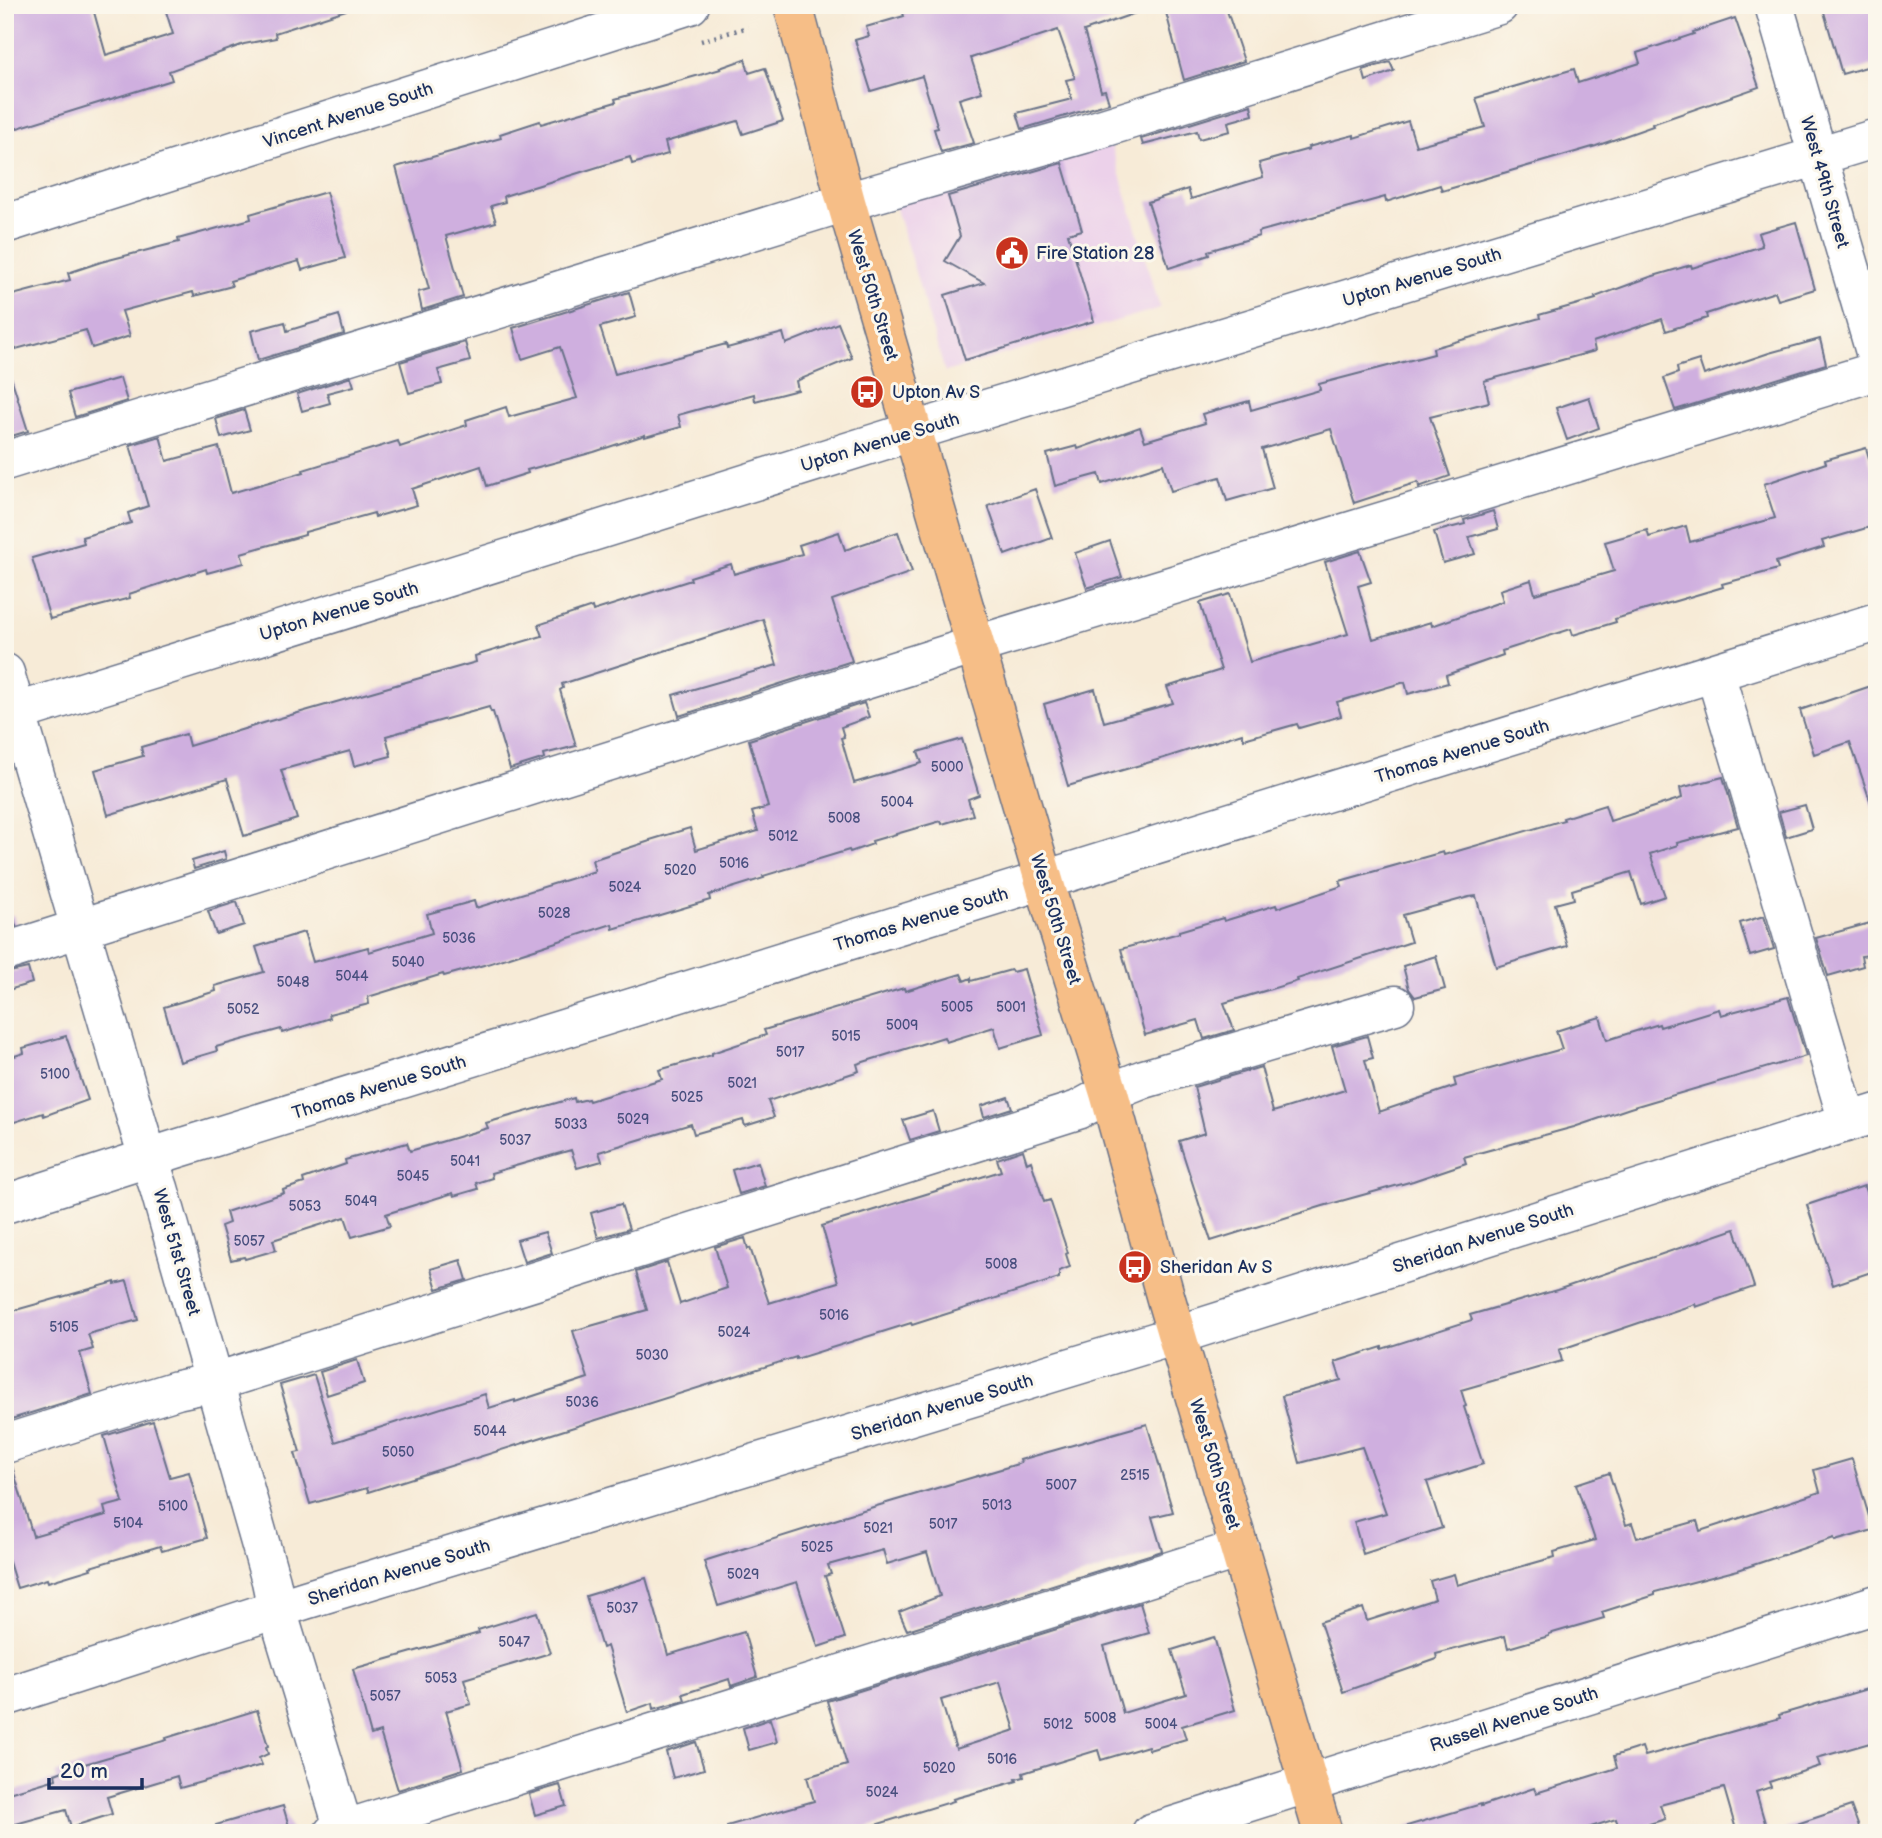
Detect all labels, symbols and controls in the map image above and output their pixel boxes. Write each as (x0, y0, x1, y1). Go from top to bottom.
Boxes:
street label: Vincent Avenue South (260, 78, 436, 153)
street label: West 49th Street (1796, 114, 1854, 251)
street label: West 50th Street (843, 227, 903, 364)
public building icon: Fire Station 28 (993, 234, 1031, 272)
place label: Fire Station 28 (1036, 243, 1154, 264)
street label: Upton Avenue South (1340, 243, 1504, 312)
bus stop icon: Upton Av S (848, 373, 886, 411)
place label: Upton Av S (892, 382, 980, 403)
street label: Upton Avenue South (798, 408, 962, 477)
street label: Upton Avenue South (257, 577, 421, 646)
street label: Thomas Avenue South (1373, 715, 1552, 788)
house number: 5000 (931, 759, 963, 776)
house number: 5004 (880, 794, 914, 811)
house number: 5008 (828, 810, 860, 827)
house number: 5012 (768, 828, 799, 845)
street label: West 50th Street (1026, 851, 1086, 988)
house number: 5016 (719, 855, 750, 872)
house number: 5020 (664, 862, 696, 879)
house number: 5024 (609, 879, 642, 896)
street label: Thomas Avenue South (832, 883, 1011, 956)
house number: 5028 (538, 905, 570, 922)
house number: 5036 (442, 930, 476, 947)
house number: 5040 (391, 954, 425, 971)
house number: 5044 (335, 968, 369, 985)
house number: 5048 (277, 974, 309, 991)
house number: 5005 (941, 999, 973, 1016)
house number: 5001 (996, 999, 1026, 1016)
house number: 5052 (227, 1001, 260, 1018)
house number: 5009 (886, 1017, 918, 1034)
house number: 5015 (831, 1028, 861, 1045)
house number: 5017 (776, 1044, 804, 1061)
street label: Thomas Avenue South (290, 1051, 469, 1124)
house number: 5100 (40, 1066, 70, 1083)
house number: 5021 (727, 1075, 757, 1092)
house number: 5025 (671, 1089, 703, 1106)
house number: 5029 (617, 1111, 649, 1128)
house number: 5033 (554, 1116, 588, 1133)
house number: 5037 (499, 1132, 531, 1149)
house number: 5041 (450, 1153, 480, 1170)
house number: 5045 (397, 1168, 429, 1185)
street label: West 51st Street (148, 1186, 205, 1318)
house number: 5049 (345, 1193, 377, 1210)
house number: 5053 (289, 1198, 321, 1215)
street label: Sheridan Avenue South (1390, 1199, 1576, 1278)
house number: 5057 (233, 1233, 265, 1250)
bus stop icon: Sheridan Av S (1116, 1248, 1154, 1286)
house number: 5008 (985, 1256, 1017, 1273)
place label: Sheridan Av S (1160, 1257, 1272, 1278)
house number: 5016 (819, 1307, 850, 1324)
house number: 5105 (49, 1319, 79, 1336)
house number: 5024 (718, 1324, 751, 1341)
house number: 5030 (635, 1347, 669, 1364)
street label: Sheridan Avenue South (849, 1370, 1036, 1445)
house number: 5036 (565, 1394, 599, 1411)
street label: West 50th Street (1185, 1396, 1245, 1533)
house number: 5044 (473, 1423, 507, 1440)
house number: 5050 (382, 1444, 414, 1461)
house number: 2515 (1120, 1467, 1150, 1484)
house number: 5007 (1045, 1477, 1077, 1494)
house number: 5013 (982, 1497, 1012, 1514)
house number: 5100 (158, 1498, 188, 1515)
house number: 5104 (113, 1515, 144, 1532)
house number: 5017 (929, 1516, 957, 1533)
house number: 5021 (863, 1520, 893, 1537)
street label: Sheridan Avenue South (306, 1535, 493, 1610)
house number: 5025 (801, 1539, 833, 1556)
house number: 5029 (727, 1566, 759, 1583)
house number: 5037 (606, 1600, 638, 1617)
house number: 5047 (498, 1634, 530, 1651)
house number: 5053 (425, 1670, 457, 1687)
street label: Russell Avenue South (1427, 1682, 1601, 1757)
house number: 5057 (369, 1688, 401, 1705)
house number: 5008 (1084, 1710, 1116, 1727)
house number: 5012 (1043, 1716, 1074, 1733)
house number: 5004 (1144, 1716, 1178, 1733)
scale bar (49, 1747, 142, 1791)
house number: 5016 (987, 1751, 1018, 1768)
text: 20 m (60, 1759, 108, 1784)
house number: 5020 (923, 1760, 955, 1777)
house number: 5024 (866, 1784, 899, 1801)

